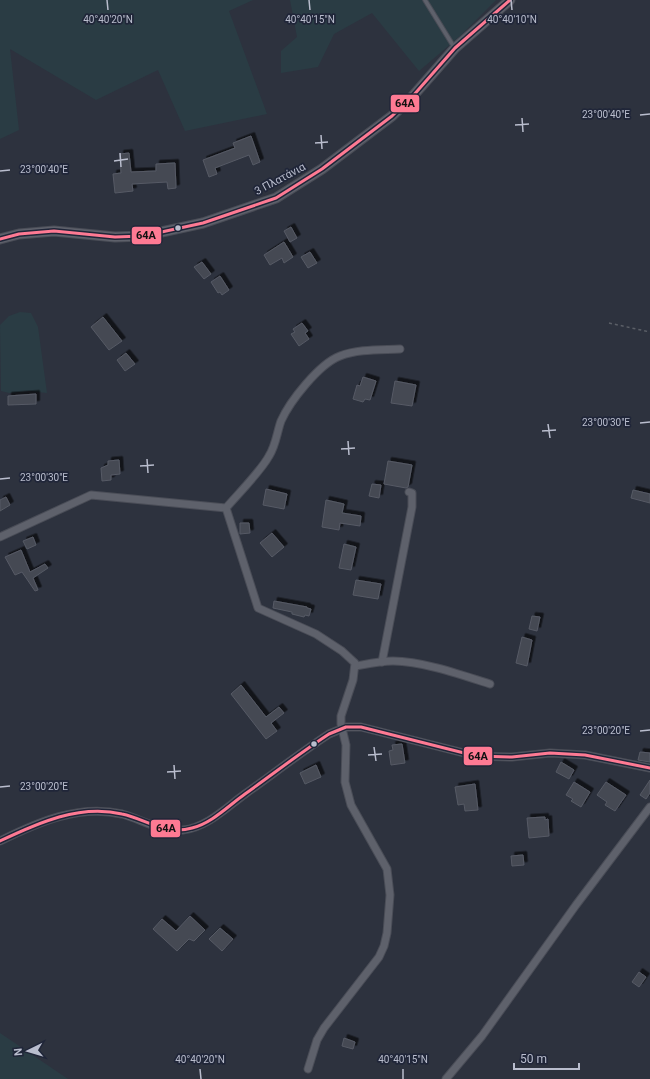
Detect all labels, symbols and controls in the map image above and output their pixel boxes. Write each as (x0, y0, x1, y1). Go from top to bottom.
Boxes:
text: 40°40'20"N (83, 14, 133, 25)
text: 40°40'15"N (285, 14, 335, 25)
text: 40°40'10"N (487, 14, 537, 25)
line badge: 64Α (390, 94, 420, 113)
text: 64Α (395, 97, 416, 110)
text: 23°00'40"E (582, 109, 630, 120)
street label: 3 Πλατάνια (252, 160, 308, 198)
text: 23°00'40"E (20, 164, 68, 175)
unlabelled marker (173, 223, 183, 233)
line badge: 64Α (131, 226, 162, 245)
text: 64Α (136, 229, 157, 242)
text: 23°00'30"E (582, 417, 630, 428)
text: 23°00'30"E (20, 472, 68, 483)
text: 23°00'20"E (582, 725, 630, 736)
unlabelled marker (309, 739, 319, 749)
line badge: 64Α (463, 746, 493, 766)
text: 64Α (468, 750, 489, 763)
text: 23°00'20"E (20, 781, 68, 792)
line badge: 64Α (150, 819, 181, 838)
text: 64Α (156, 822, 177, 835)
north arrow (8, 1031, 48, 1071)
scale bar (514, 1045, 579, 1071)
text: N (12, 1047, 25, 1056)
text: 50 m (520, 1052, 547, 1066)
text: 40°40'20"N (175, 1054, 225, 1065)
text: 40°40'15"N (378, 1054, 428, 1065)

